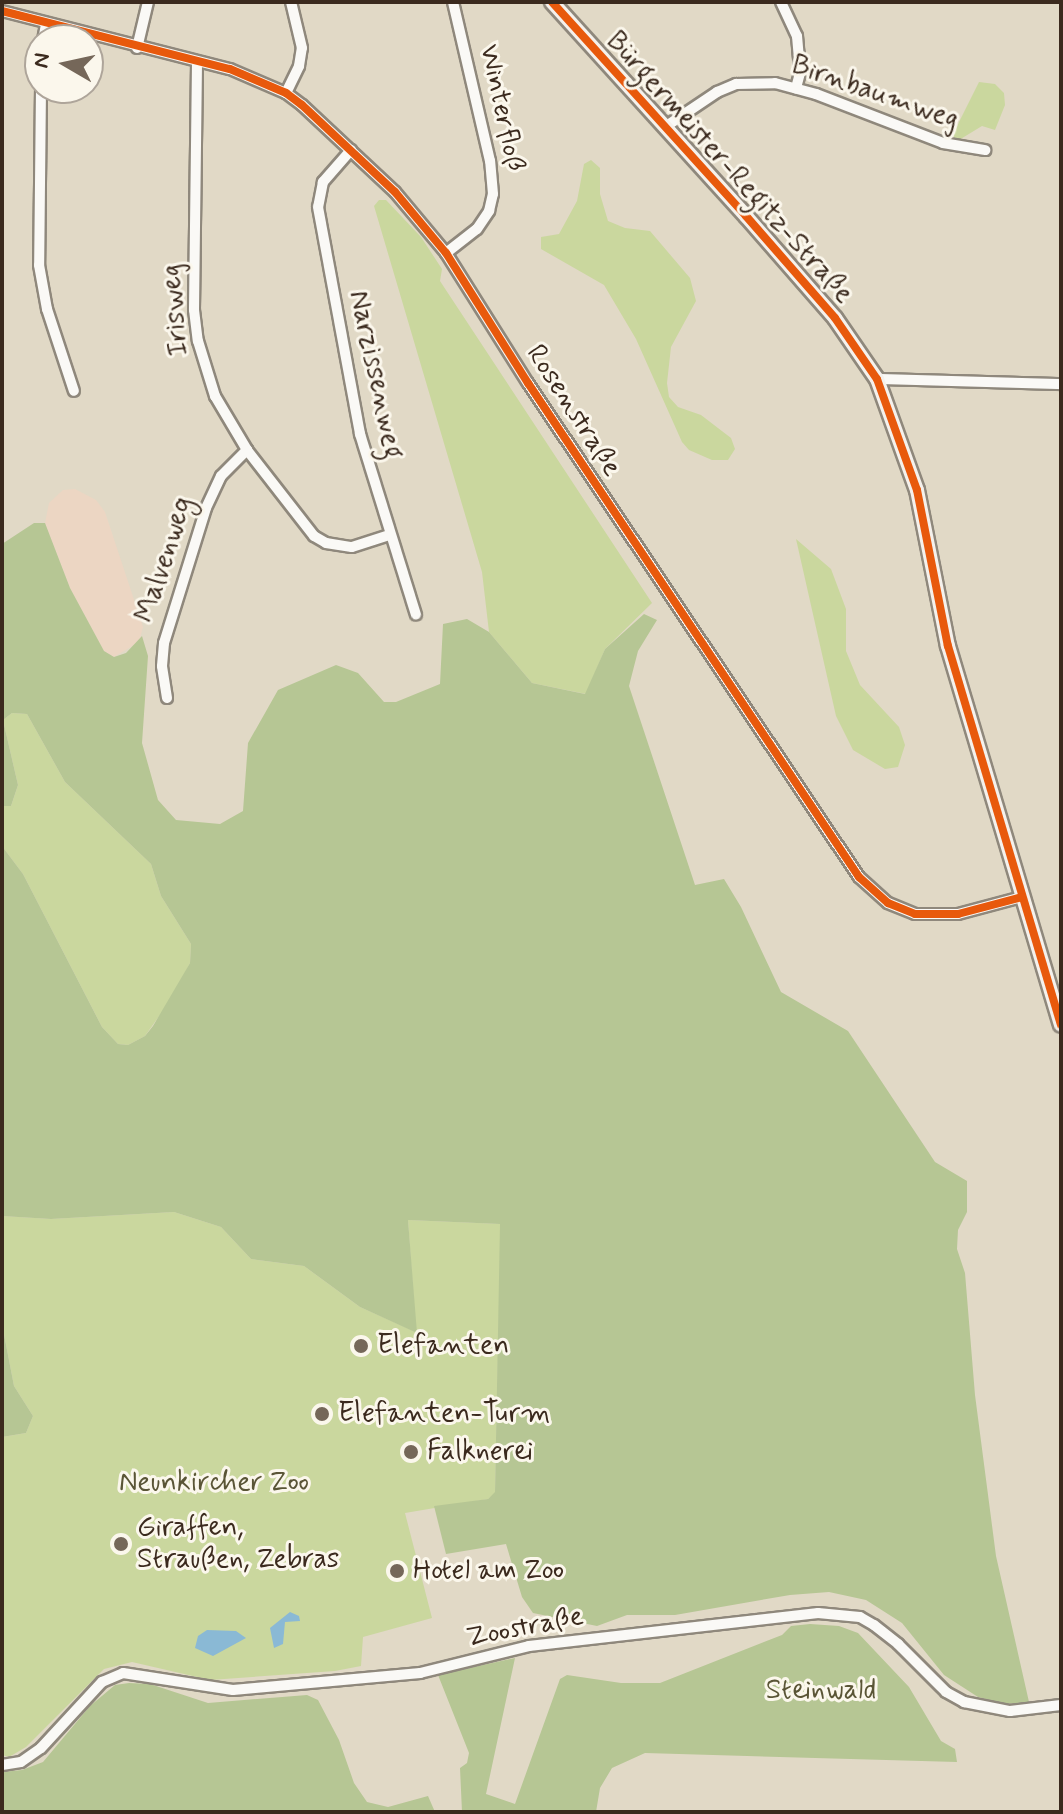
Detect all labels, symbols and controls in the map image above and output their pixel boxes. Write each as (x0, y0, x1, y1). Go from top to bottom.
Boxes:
north arrow (24, 24, 104, 104)
street label: Bürgermeister-Regitz-Straße (598, 25, 860, 311)
street label: Winterfloß (471, 41, 531, 175)
street label: Birnbaumweg (787, 49, 963, 137)
text: N (27, 51, 57, 70)
street label: Irisweg (155, 263, 197, 357)
street label: Narzissenweg (341, 288, 409, 462)
street label: Rosenstraße (518, 339, 628, 483)
street label: Malvenweg (129, 493, 201, 627)
place label: Elefanten (377, 1329, 509, 1363)
marker: Elefanten (352, 1337, 370, 1355)
place label: Elefanten-Turm (338, 1397, 550, 1431)
marker: Elefanten-Turm (313, 1405, 331, 1423)
place label: Falknerei (427, 1435, 533, 1469)
marker: Falknerei (402, 1443, 420, 1461)
park label: Neunkircher Zoo (117, 1466, 311, 1500)
place label: Giraffen, Straußen, Zebras (137, 1511, 346, 1577)
marker: Giraffen, Straußen, Zebras (112, 1535, 130, 1553)
place label: Hotel am Zoo (413, 1554, 566, 1588)
marker: Hotel am Zoo (388, 1562, 406, 1580)
street label: Zoostraße (464, 1600, 586, 1656)
park label: Steinwald (766, 1674, 876, 1708)

